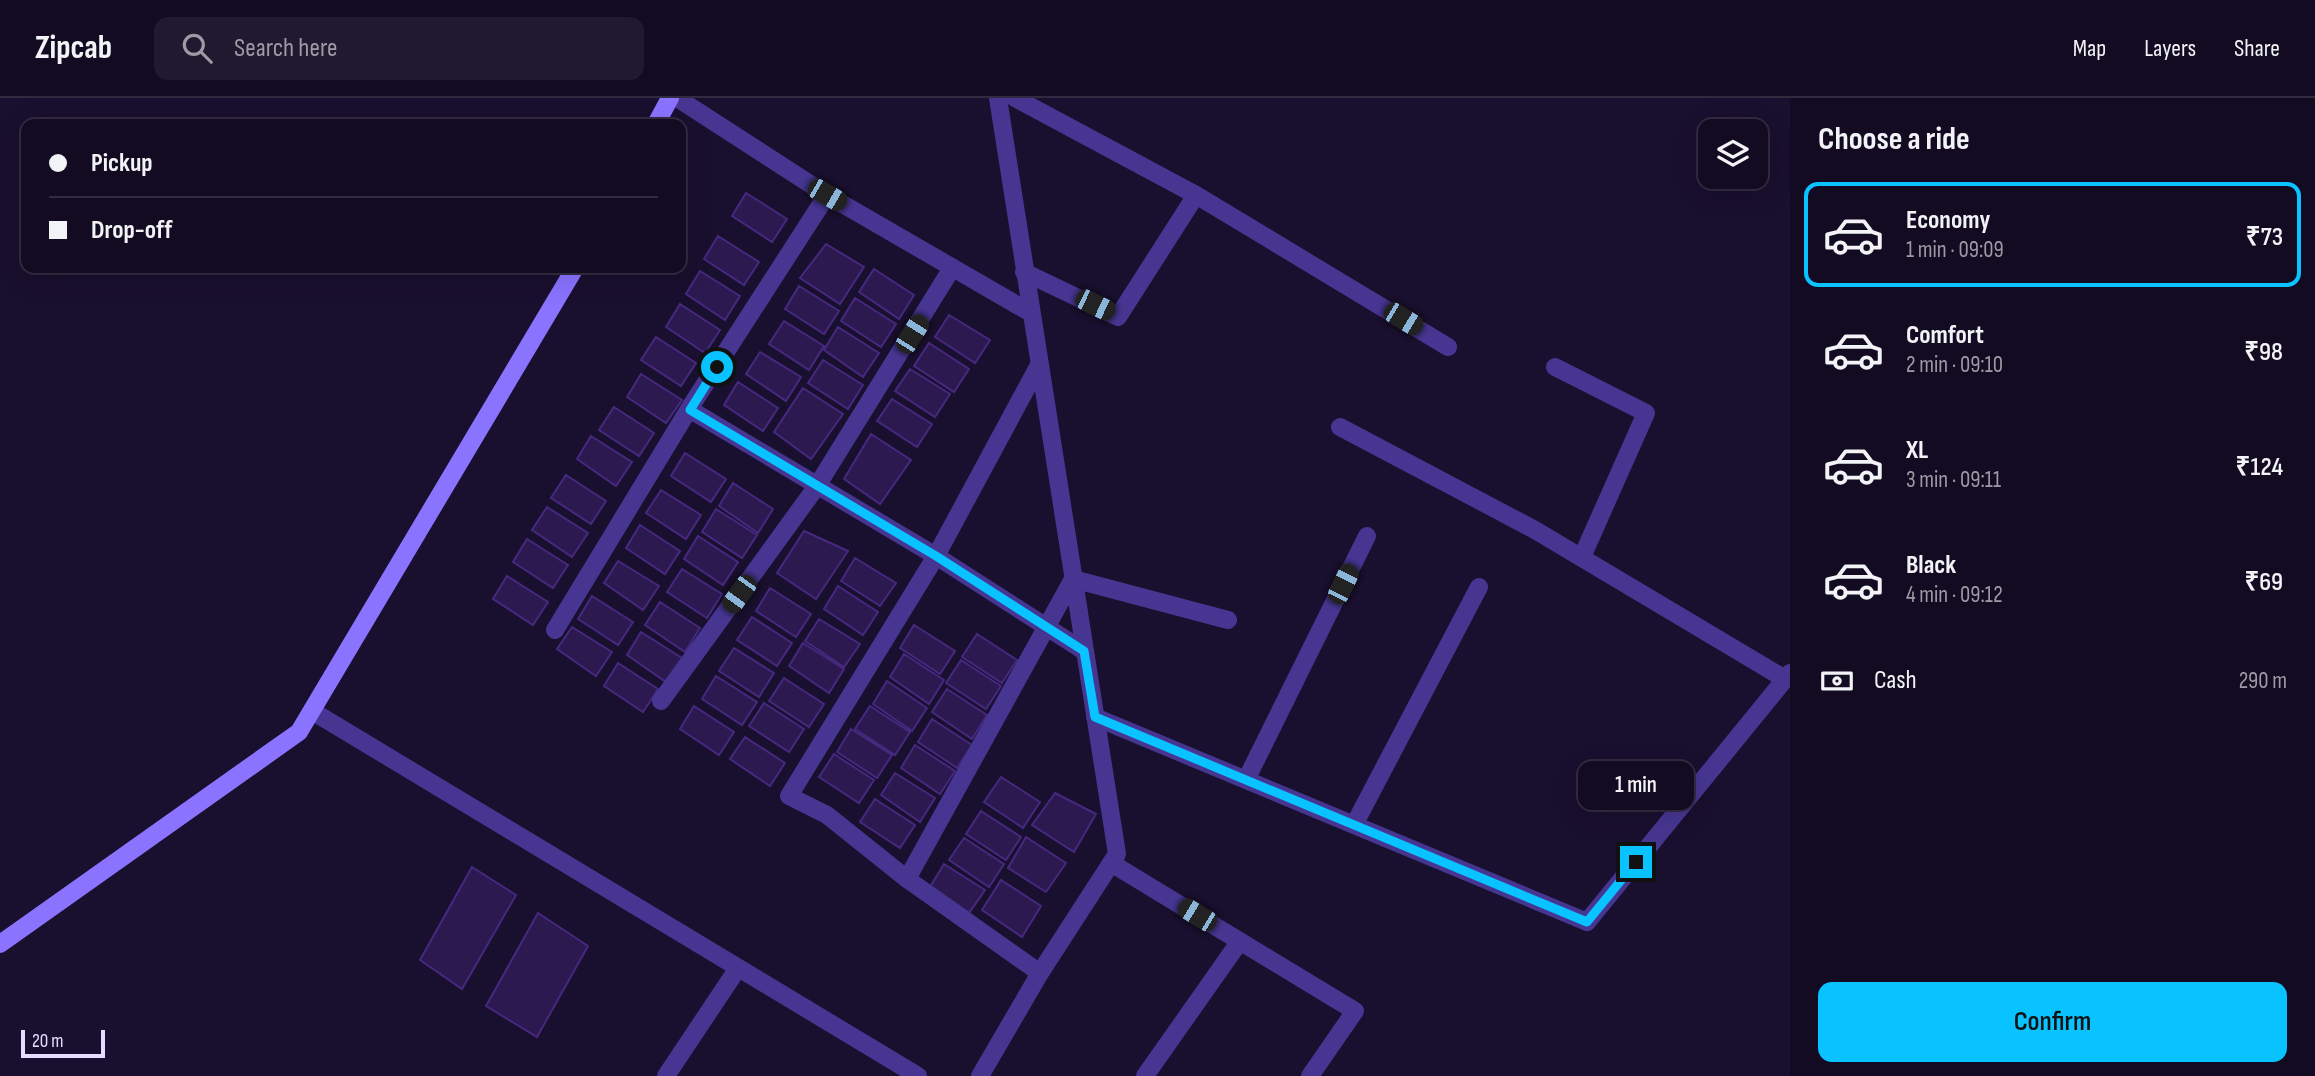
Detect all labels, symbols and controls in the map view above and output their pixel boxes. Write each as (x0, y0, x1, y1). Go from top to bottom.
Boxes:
search box (154, 17, 644, 80)
text: Zipcab (35, 28, 112, 68)
icon: search (178, 29, 216, 67)
text: Search here (234, 33, 337, 64)
text: Map (2073, 34, 2106, 63)
text: Layers (2144, 34, 2196, 63)
text: Share (2234, 34, 2280, 63)
map controls (1698, 119, 1768, 189)
button: layers (1698, 119, 1768, 189)
text: Choose a ride (1818, 120, 1970, 159)
text: Pickup (91, 148, 153, 179)
car (804, 175, 851, 215)
icon: car (1822, 203, 1885, 266)
text: Economy (1906, 205, 1990, 236)
text: Drop-off (91, 215, 172, 246)
text: ₹73 (2246, 222, 2283, 253)
text: 1 min · 09:09 (1906, 236, 2004, 264)
car (1072, 286, 1119, 324)
car (1380, 299, 1427, 339)
car (892, 311, 933, 357)
icon: car (1822, 318, 1885, 381)
text: Comfort (1906, 320, 1984, 351)
text: ₹98 (2244, 337, 2283, 368)
route start (701, 351, 733, 383)
text: 2 min · 09:10 (1906, 351, 2003, 379)
icon: car (1822, 433, 1885, 496)
text: XL (1906, 435, 1928, 466)
text: ₹124 (2236, 452, 2283, 483)
text: 3 min · 09:11 (1906, 466, 2001, 494)
icon: car (1822, 548, 1885, 611)
text: Black (1906, 550, 1956, 581)
car (1325, 561, 1362, 607)
text: ₹69 (2244, 567, 2283, 598)
car (719, 571, 760, 617)
text: 4 min · 09:12 (1906, 581, 2003, 609)
icon: cash (1818, 662, 1856, 700)
text: Cash (1874, 665, 1917, 696)
text: 290 m (2239, 667, 2287, 695)
callout: 1 min (1578, 760, 1694, 810)
text: 1 min (1615, 771, 1657, 799)
route end (1620, 846, 1652, 878)
car (1174, 895, 1221, 935)
button: Confirm (1818, 982, 2287, 1062)
scale bar (21, 1027, 105, 1059)
text: 20 m (32, 1030, 64, 1053)

